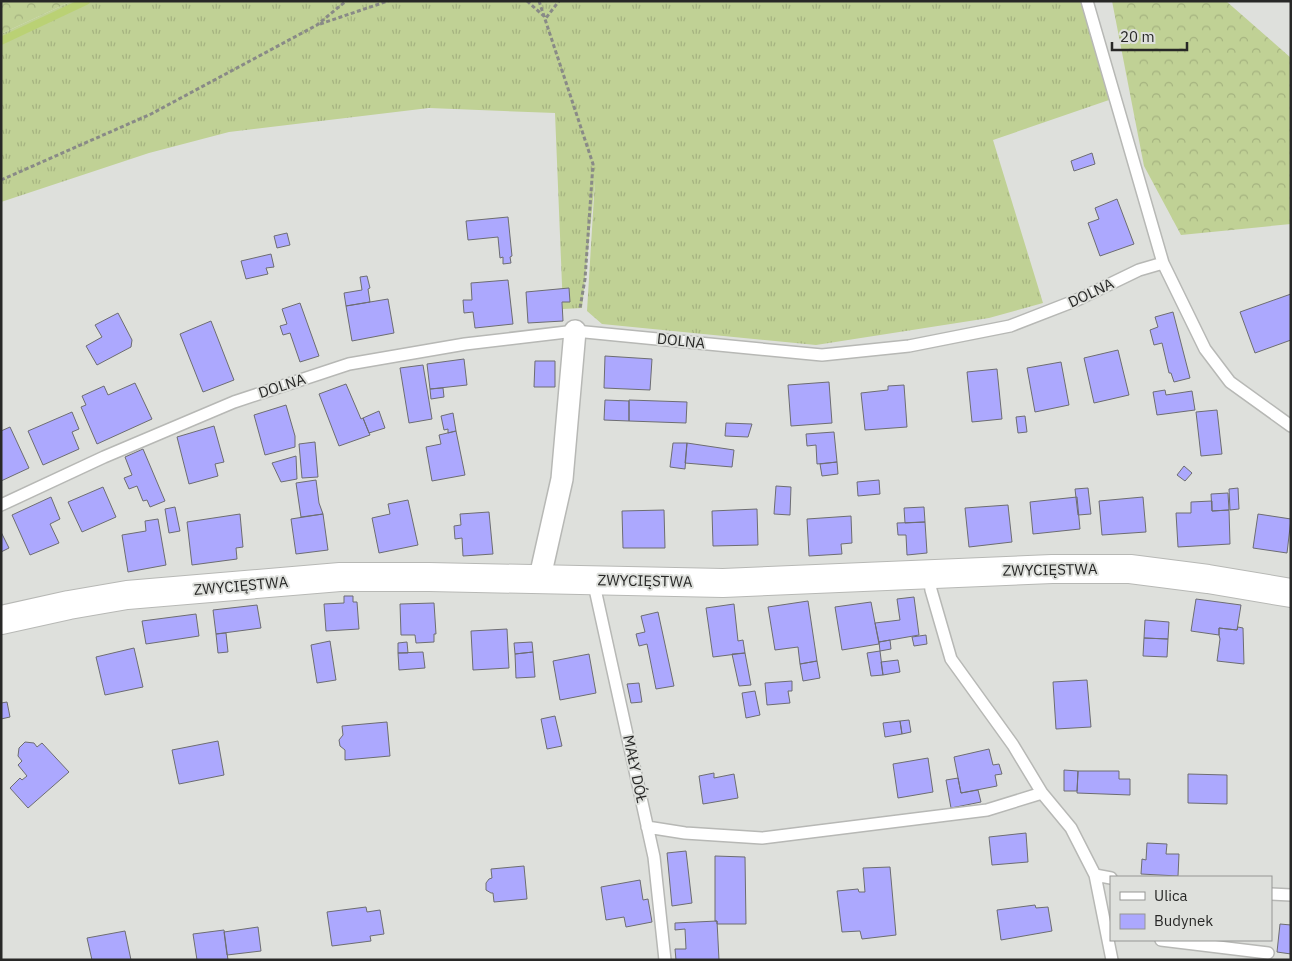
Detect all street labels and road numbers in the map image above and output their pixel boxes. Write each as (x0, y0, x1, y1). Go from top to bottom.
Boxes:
street label: DOLNA (1065, 274, 1117, 311)
street label: DOLNA (656, 329, 707, 353)
street label: DOLNA (256, 369, 308, 402)
street label: ZWYCIĘSTWA (1002, 559, 1098, 580)
street label: ZWYCIĘSTWA (597, 570, 693, 591)
street label: ZWYCIĘSTWA (193, 572, 289, 599)
street label: MAŁY DÓŁ (619, 733, 652, 805)

